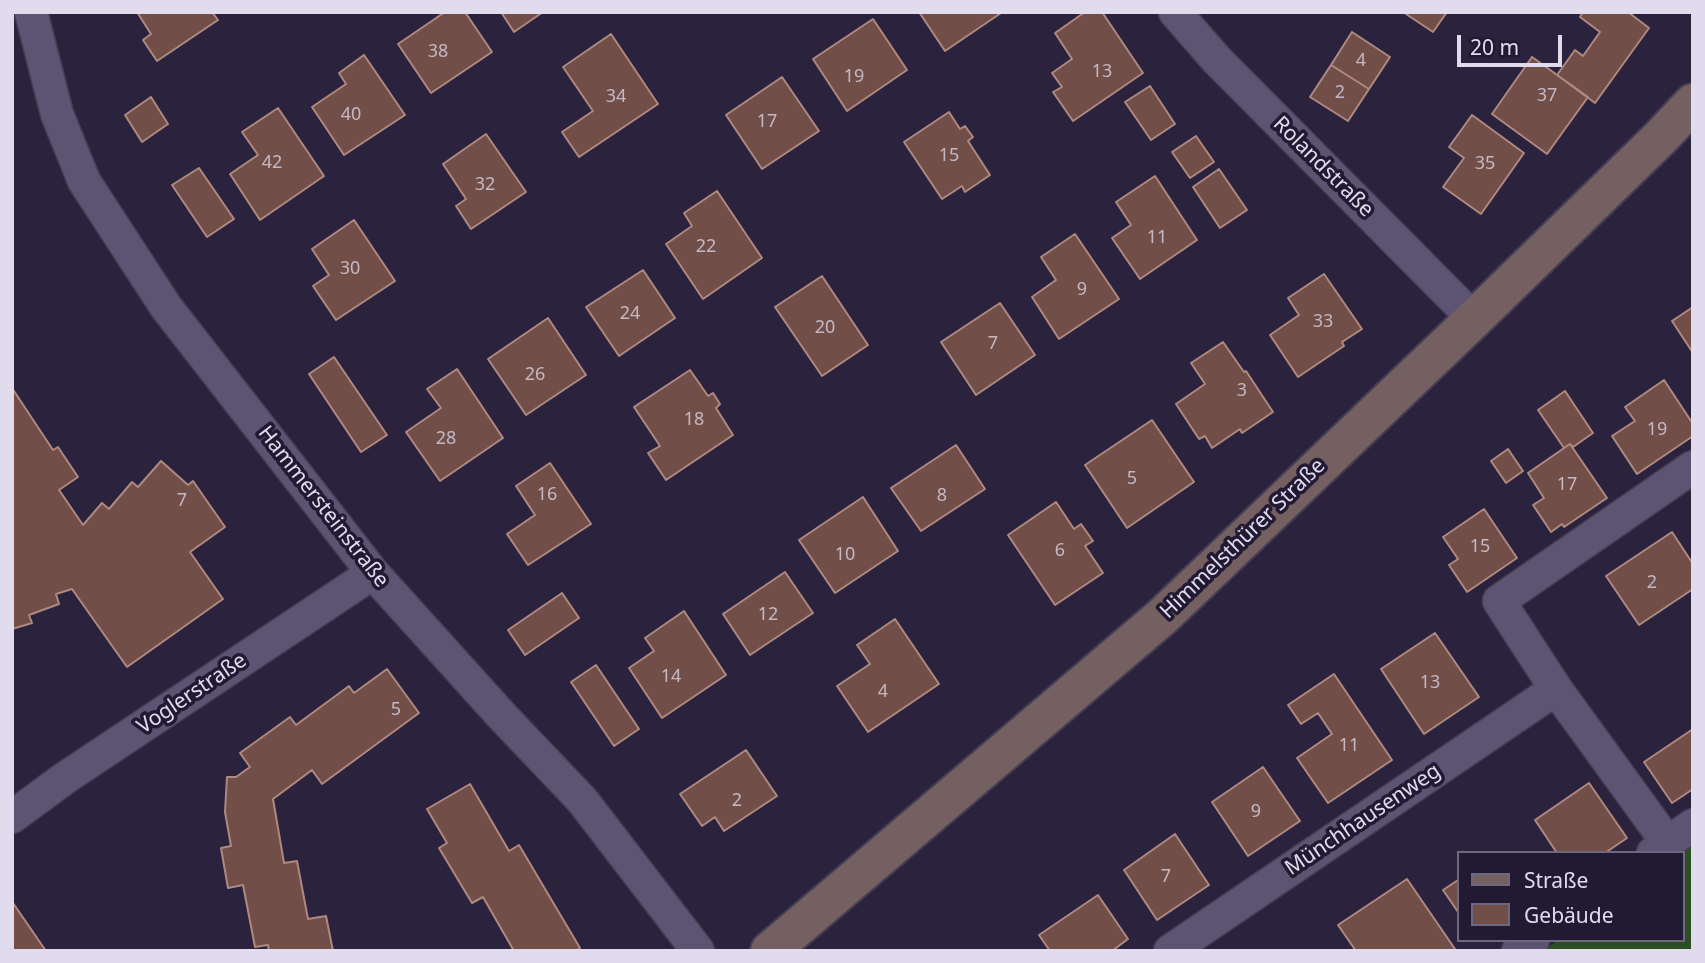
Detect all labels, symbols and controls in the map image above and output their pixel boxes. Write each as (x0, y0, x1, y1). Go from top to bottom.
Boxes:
scale bar (1460, 21, 1565, 65)
text: 20 m (1470, 33, 1519, 61)
house number: 38 (428, 41, 448, 63)
house number: 4 (1356, 50, 1366, 72)
house number: 13 (1092, 61, 1112, 83)
house number: 19 (844, 66, 864, 88)
house number: 2 (1335, 82, 1345, 104)
house number: 37 (1537, 85, 1557, 107)
house number: 34 (606, 86, 626, 108)
house number: 40 (341, 104, 361, 126)
house number: 17 (757, 111, 777, 133)
street label: Rolandstraße (1268, 112, 1378, 222)
house number: 15 (939, 145, 959, 167)
house number: 42 (262, 152, 282, 174)
house number: 35 (1475, 153, 1495, 175)
house number: 32 (475, 174, 495, 196)
house number: 11 (1147, 227, 1167, 249)
house number: 22 (696, 236, 716, 258)
house number: 30 (340, 258, 360, 280)
house number: 9 (1077, 279, 1087, 301)
house number: 24 (620, 303, 640, 325)
house number: 33 (1313, 311, 1333, 333)
house number: 20 (815, 317, 835, 339)
house number: 7 (988, 333, 998, 355)
house number: 26 (525, 364, 545, 386)
house number: 3 (1237, 380, 1247, 402)
house number: 18 (684, 409, 704, 431)
house number: 19 (1647, 419, 1667, 441)
street label: Hammersteinstraße (252, 421, 394, 593)
house number: 28 (436, 428, 456, 450)
street label: Himmelsthürer Straße (1155, 454, 1331, 624)
house number: 5 (1127, 468, 1137, 490)
house number: 17 (1557, 474, 1577, 496)
house number: 16 (537, 484, 557, 506)
house number: 8 (937, 485, 947, 507)
house number: 7 (177, 490, 187, 512)
house number: 15 (1470, 536, 1490, 558)
house number: 6 (1055, 540, 1065, 562)
house number: 10 (835, 544, 855, 566)
house number: 2 (1647, 572, 1657, 594)
house number: 12 (758, 604, 778, 626)
street label: Voglerstraße (133, 648, 251, 740)
house number: 14 (661, 666, 681, 688)
house number: 13 (1420, 672, 1440, 694)
house number: 4 (878, 681, 888, 703)
house number: 5 (391, 699, 401, 721)
house number: 11 (1339, 735, 1359, 757)
street label: Münchhausenweg (1281, 759, 1445, 881)
house number: 2 (732, 790, 742, 812)
house number: 9 (1251, 801, 1261, 823)
legend (1456, 851, 1684, 942)
house number: 7 (1161, 866, 1171, 888)
text: Straße (1524, 866, 1588, 894)
text: Gebäude (1524, 901, 1614, 929)

